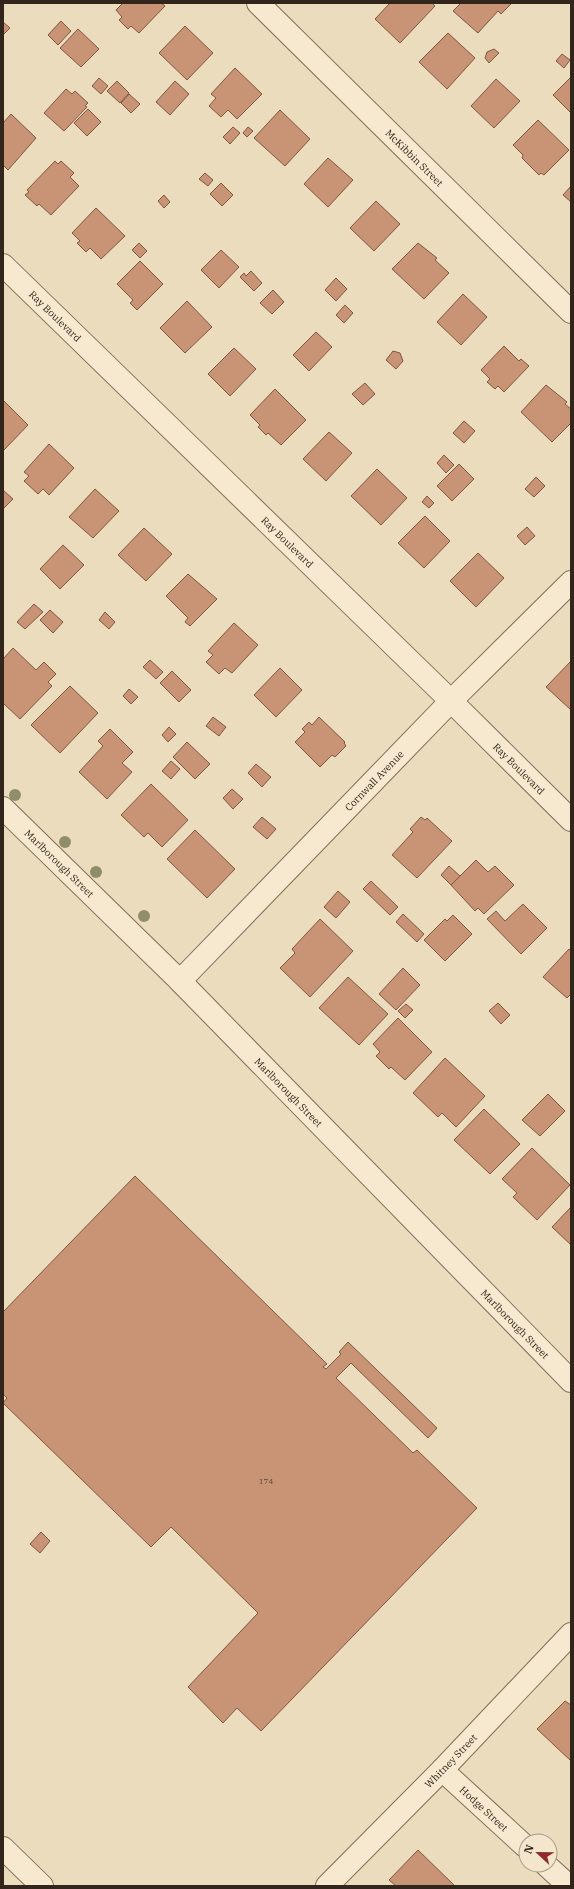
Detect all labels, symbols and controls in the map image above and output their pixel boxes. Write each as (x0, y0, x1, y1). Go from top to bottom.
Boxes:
street label: McKibbin Street (383, 127, 446, 190)
street label: Ray Boulevard (26, 288, 84, 345)
street label: Ray Boulevard (258, 514, 316, 571)
street label: Ray Boulevard (490, 740, 547, 797)
street label: Cornwall Avenue (342, 748, 407, 814)
street label: Marlborough Street (22, 827, 97, 901)
street label: Marlborough Street (252, 1055, 325, 1130)
street label: Marlborough Street (478, 1287, 552, 1362)
house number: 174 (259, 1476, 273, 1486)
street label: Whitney Street (422, 1731, 480, 1791)
street label: Hodge Street (457, 1783, 511, 1835)
north arrow (518, 1833, 558, 1873)
text: N (521, 1842, 537, 1856)

